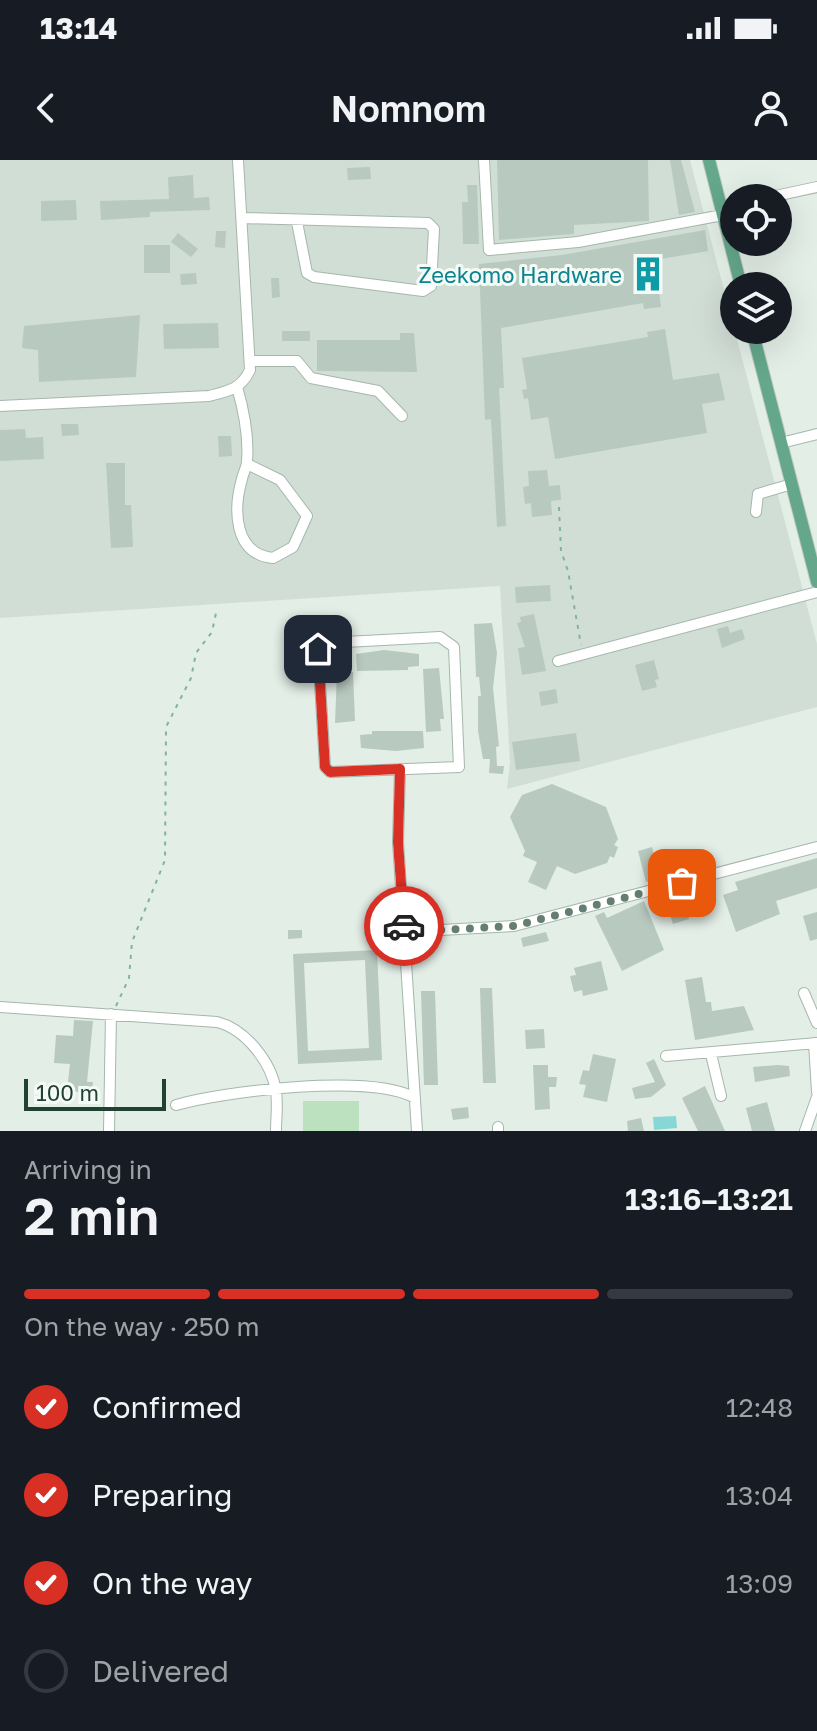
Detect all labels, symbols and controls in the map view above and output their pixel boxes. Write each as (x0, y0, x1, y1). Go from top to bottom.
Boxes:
text: 13:14 (40, 10, 118, 46)
icon: back (24, 86, 68, 130)
icon: person (749, 86, 793, 130)
text: Nomnom (331, 87, 486, 130)
map controls (720, 184, 792, 344)
button: locate (720, 184, 792, 256)
building icon: Zeekomo Hardware (629, 255, 667, 293)
place label: Zeekomo Hardware (418, 261, 622, 288)
button: layers (720, 272, 792, 344)
pin (284, 615, 352, 683)
icon: home (296, 627, 340, 671)
pin (648, 849, 716, 917)
icon: bag (660, 861, 704, 905)
courier (364, 886, 444, 966)
icon: car (382, 904, 426, 948)
scale bar (24, 1075, 166, 1111)
text: 100 m (36, 1079, 99, 1106)
text: Arriving in (24, 1154, 152, 1185)
text: 13:16–13:21 (625, 1181, 793, 1217)
text: 2 min (24, 1184, 159, 1246)
text: On the way · 250 m (24, 1311, 260, 1342)
icon: check (24, 1385, 68, 1429)
text: Confirmed (92, 1389, 242, 1425)
text: 12:48 (726, 1392, 793, 1423)
icon: check (24, 1473, 68, 1517)
text: Preparing (92, 1477, 233, 1513)
text: 13:04 (725, 1480, 793, 1511)
icon: check (24, 1561, 68, 1605)
text: On the way (92, 1565, 252, 1601)
text: 13:09 (726, 1568, 793, 1599)
text: Delivered (92, 1653, 229, 1689)

